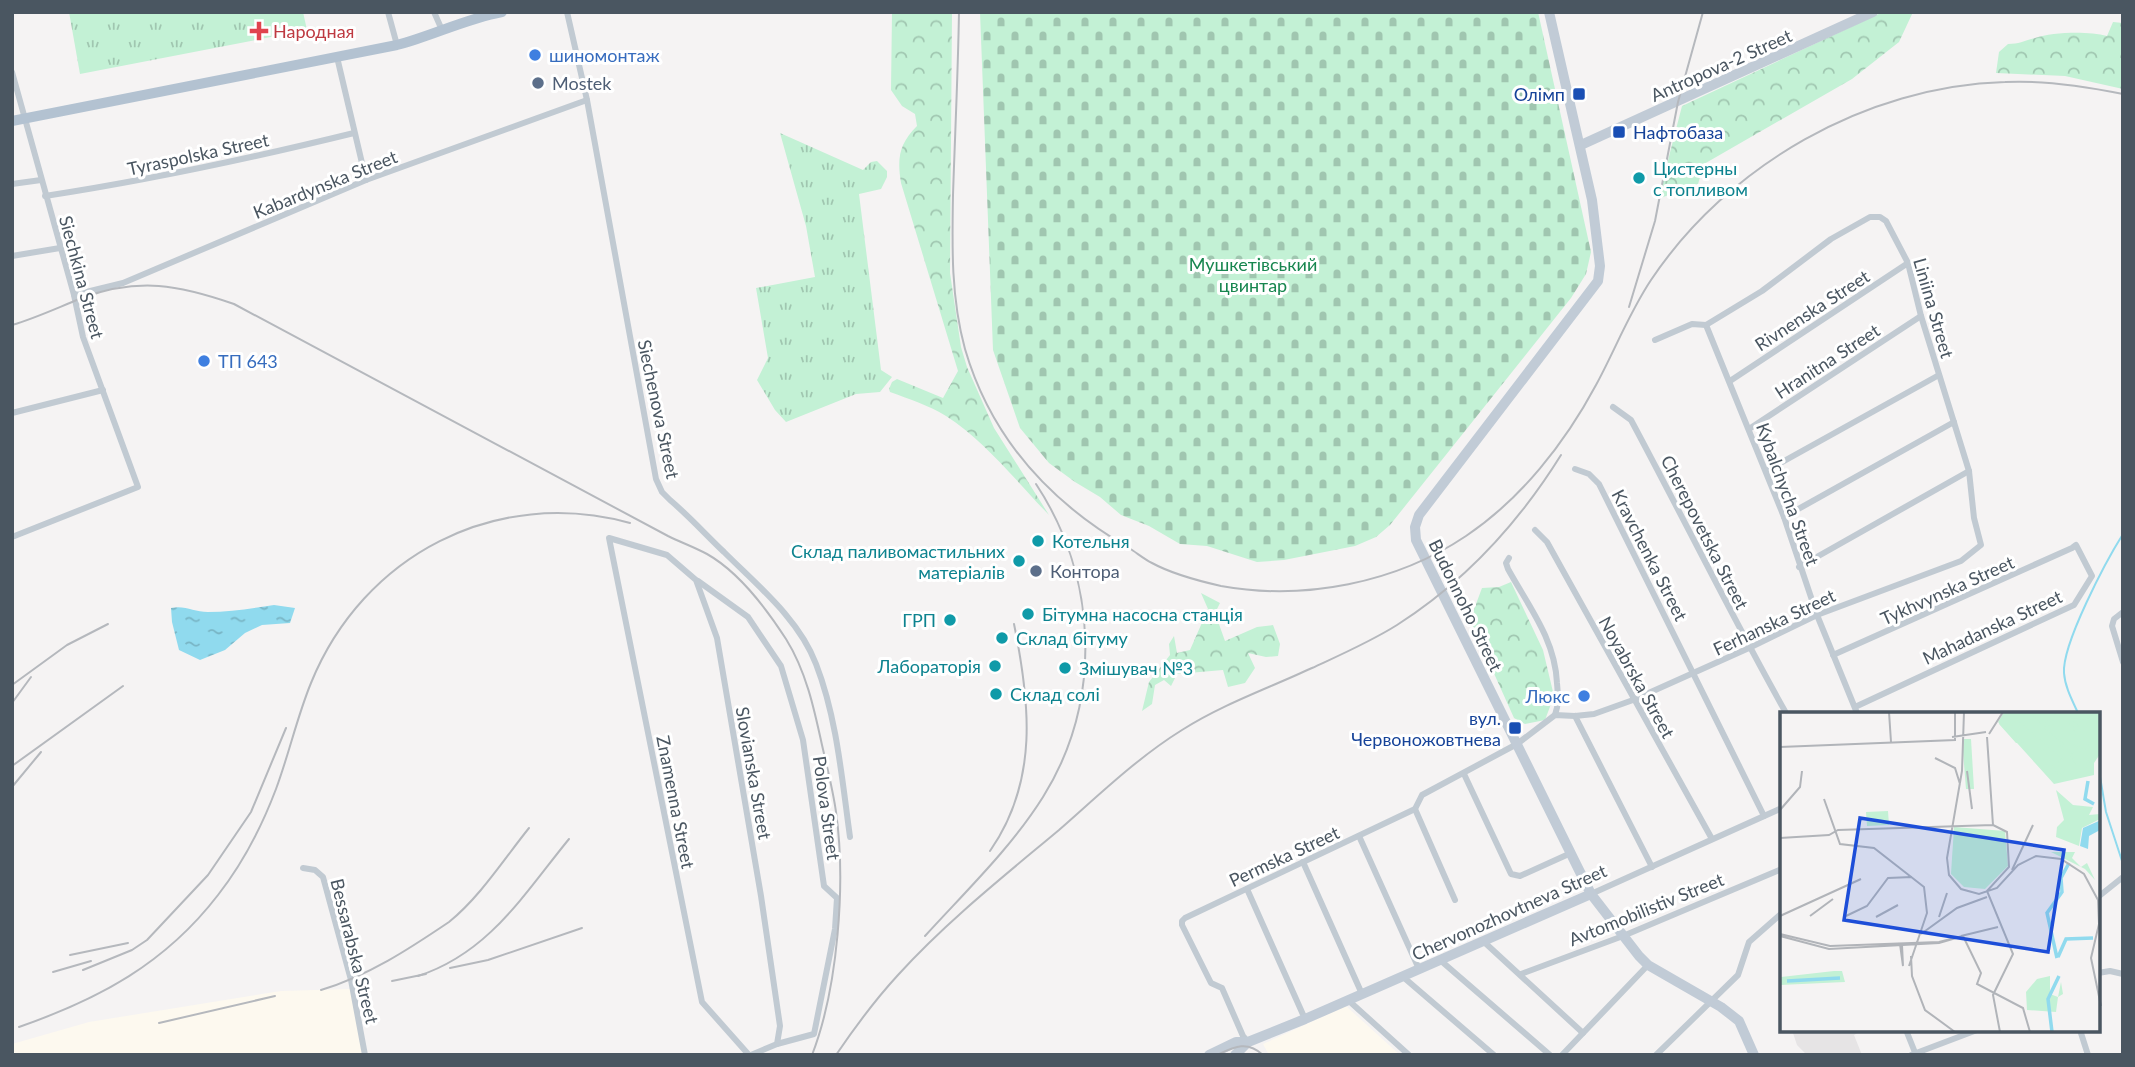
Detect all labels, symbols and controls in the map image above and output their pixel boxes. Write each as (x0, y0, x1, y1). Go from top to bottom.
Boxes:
place label: Народная (273, 20, 354, 42)
marker: Народная (251, 23, 267, 39)
street label: Antropova-2 Street (1647, 24, 1795, 106)
place label: шиномонтаж (549, 44, 660, 66)
marker: шиномонтаж (527, 47, 543, 63)
place label: Mostek (552, 72, 612, 94)
marker: Mostek (530, 75, 546, 91)
place label: Олімп (1514, 83, 1565, 105)
marker: Олімп (1571, 86, 1587, 102)
place label: Нафтобаза (1633, 121, 1723, 143)
marker: Нафтобаза (1611, 124, 1627, 140)
street label: Tyraspolska Street (125, 128, 271, 180)
street label: Kabardynska Street (250, 145, 401, 223)
place label: Цистерны с топливом (1653, 157, 1748, 200)
marker: Цистерны с топливом (1631, 170, 1647, 186)
street label: Siechkina Street (55, 213, 109, 342)
park label: Мушкетівський цвинтар (1189, 253, 1317, 296)
street label: Liniina Street (1909, 255, 1959, 361)
street label: Rivnenska Street (1751, 264, 1874, 355)
street label: Hranitna Street (1770, 319, 1884, 403)
street label: Siechenova Street (634, 337, 685, 481)
place label: ТП 643 (218, 350, 278, 372)
marker: ТП 643 (196, 353, 212, 369)
street label: Kybalchycha Street (1752, 419, 1824, 569)
street label: Cherepovetska Street (1657, 451, 1754, 613)
street label: Kravchenka Street (1607, 486, 1693, 625)
place label: Котельня (1052, 530, 1130, 552)
marker: Котельня (1030, 533, 1046, 549)
street label: Budonnoho Street (1424, 535, 1508, 675)
place label: Склад паливомастильних матеріалів (791, 540, 1005, 583)
street label: Tykhvynska Street (1877, 550, 2018, 629)
marker: Склад паливомастильних матеріалів (1011, 553, 1027, 569)
place label: Контора (1050, 560, 1120, 582)
marker: Контора (1028, 563, 1044, 579)
street label: Ferhanska Street (1709, 584, 1839, 660)
street label: Mahadanska Street (1919, 585, 2066, 669)
place label: Бітумна насосна станція (1042, 603, 1243, 625)
marker: Бітумна насосна станція (1020, 606, 1036, 622)
place label: ГРП (902, 609, 936, 631)
marker: ГРП (942, 612, 958, 628)
street label: Noyabrska Street (1594, 612, 1680, 742)
place label: Склад бітуму (1016, 627, 1128, 649)
marker: Склад бітуму (994, 630, 1010, 646)
place label: Лабораторія (877, 655, 981, 677)
place label: Змішувач №3 (1079, 657, 1193, 679)
marker: Лабораторія (987, 658, 1003, 674)
marker: Змішувач №3 (1057, 660, 1073, 676)
place label: Склад солі (1010, 683, 1100, 705)
place label: Люкс (1524, 685, 1570, 707)
marker: Склад солі (988, 686, 1004, 702)
marker: Люкс (1576, 688, 1592, 704)
street label: Slovianska Street (732, 705, 777, 842)
place label: вул. Червоножовтнева (1351, 707, 1501, 750)
inset map (1780, 712, 2100, 1032)
marker: вул. Червоножовтнева (1507, 720, 1523, 736)
street label: Znamenna Street (652, 734, 700, 871)
street label: Polova Street (809, 755, 845, 862)
street label: Permska Street (1225, 821, 1343, 891)
street label: Chervonozhovtneva Street (1408, 859, 1610, 965)
street label: Avtomobilistiv Street (1565, 868, 1727, 950)
street label: Bessarabska Street (326, 876, 384, 1026)

